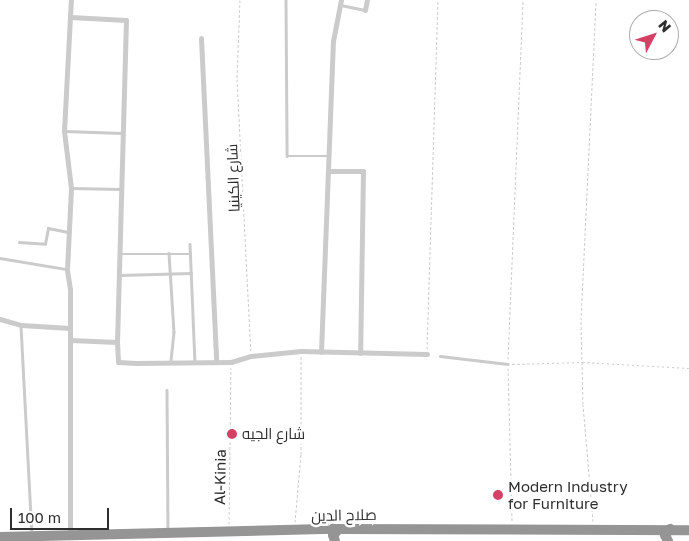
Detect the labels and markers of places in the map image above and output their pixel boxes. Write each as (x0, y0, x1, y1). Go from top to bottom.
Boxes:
place label: شارع الجيه (242, 425, 305, 443)
marker: شارع الجيه (226, 428, 238, 440)
place label: Modern Industry for Furniture (508, 477, 628, 512)
marker: Modern Industry for Furniture (492, 489, 504, 501)

